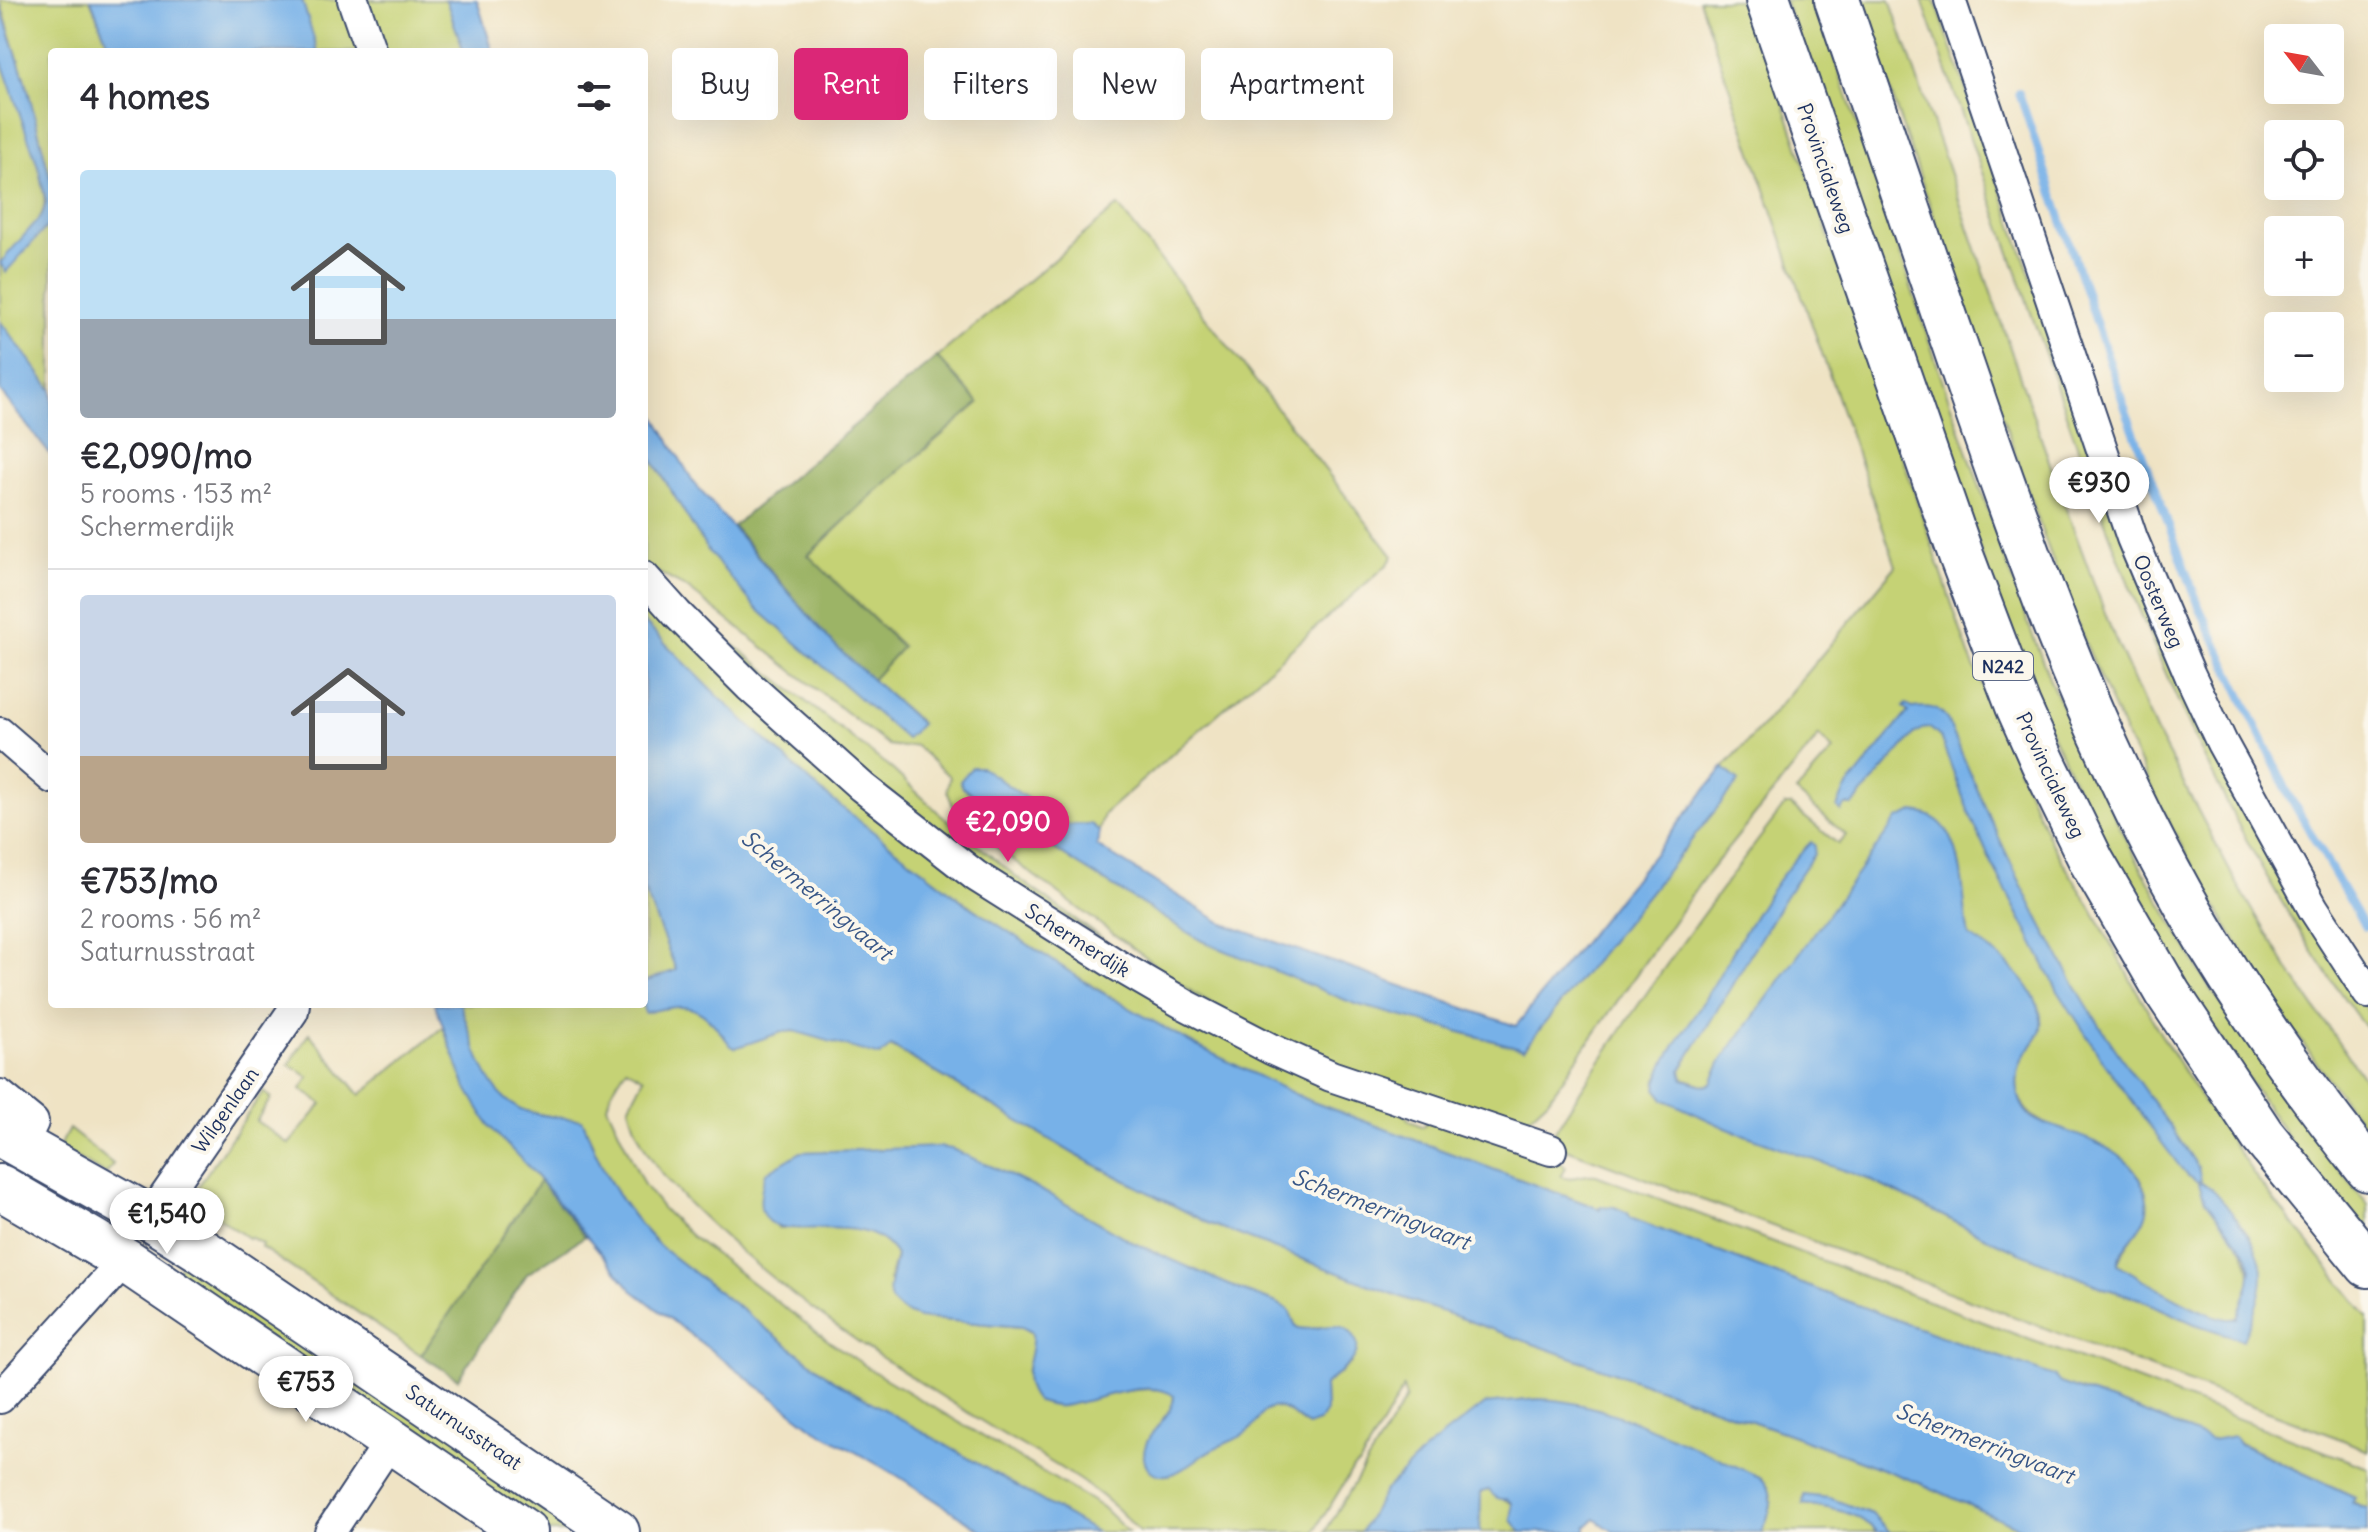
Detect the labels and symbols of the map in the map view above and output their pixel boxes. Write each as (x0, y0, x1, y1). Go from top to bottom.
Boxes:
north arrow (2264, 24, 2344, 104)
street label: Provincialeweg (1792, 100, 1860, 236)
pin: €930 (2052, 457, 2146, 525)
street label: Oosterweg (2128, 551, 2190, 651)
road number: N242 (1973, 652, 2033, 680)
street label: Provincialeweg (2011, 708, 2091, 842)
pin: €2,090 (943, 796, 1073, 864)
water label: Schermerringvaart (736, 824, 900, 968)
street label: Schermerdijk (1021, 898, 1135, 982)
street label: Wilgenlaan (186, 1062, 264, 1158)
water label: Schermerringvaart (1288, 1162, 1476, 1257)
pin: €1,540 (102, 1188, 232, 1256)
pin: €753 (259, 1356, 353, 1424)
street label: Saturnusstraat (401, 1379, 527, 1475)
water label: Schermerringvaart (1892, 1396, 2080, 1491)

